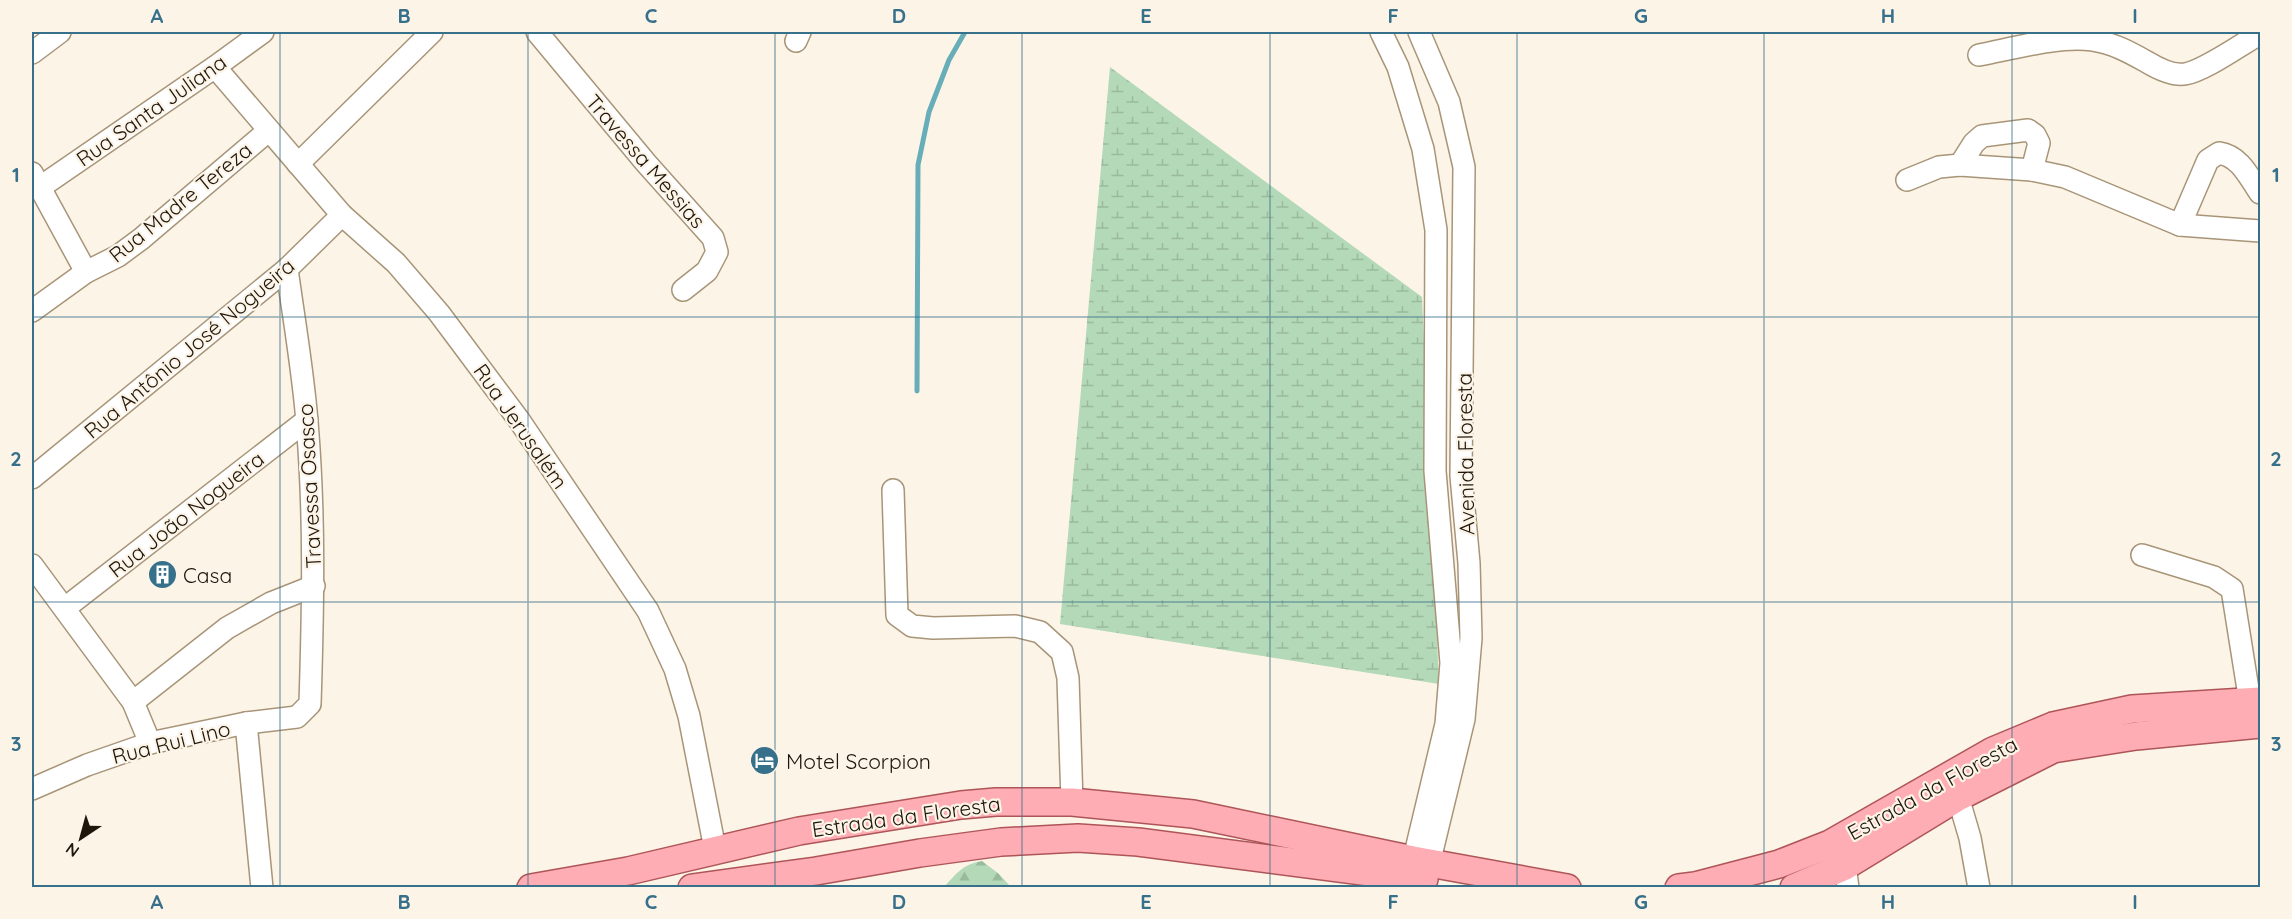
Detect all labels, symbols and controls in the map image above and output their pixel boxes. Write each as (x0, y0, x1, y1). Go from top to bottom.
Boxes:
text: A (151, 3, 164, 28)
text: B (397, 3, 411, 28)
text: C (645, 3, 658, 28)
text: D (892, 3, 906, 28)
text: E (1140, 3, 1152, 28)
text: F (1387, 3, 1399, 28)
text: G (1634, 3, 1648, 28)
text: H (1881, 3, 1895, 28)
text: I (2132, 3, 2138, 28)
street label: Rua Santa Juliana (71, 48, 231, 172)
street label: Travessa Messias (581, 89, 711, 233)
street label: Rua Madre Tereza (103, 136, 257, 268)
text: 1 (12, 162, 20, 187)
text: 1 (2272, 162, 2280, 187)
street label: Rua Antônio José Nogueira (78, 252, 300, 444)
street label: Rua Jerusalém (468, 359, 574, 493)
street label: Avenida Floresta (1451, 373, 1479, 535)
street label: Travessa Osasco (292, 403, 326, 569)
street label: Rua João Nogueira (103, 445, 269, 583)
text: 2 (10, 446, 22, 471)
text: 2 (2270, 446, 2282, 471)
building icon: Casa (146, 559, 178, 591)
place label: Casa (183, 562, 232, 588)
street label: Rua Rui Lino (109, 715, 233, 769)
text: 3 (11, 731, 21, 756)
street label: Estrada da Floresta (1843, 731, 2021, 845)
text: 3 (2271, 731, 2281, 756)
hotel icon: Motel Scorpion (749, 745, 781, 777)
place label: Motel Scorpion (786, 748, 931, 774)
street label: Estrada da Floresta (810, 790, 1002, 842)
north arrow (51, 808, 111, 868)
text: N (62, 839, 83, 862)
text: A (151, 889, 164, 914)
text: B (397, 889, 411, 914)
text: C (645, 889, 658, 914)
text: D (892, 889, 906, 914)
text: E (1140, 889, 1152, 914)
text: F (1387, 889, 1399, 914)
text: G (1634, 889, 1648, 914)
text: H (1881, 889, 1895, 914)
text: I (2132, 889, 2138, 914)

